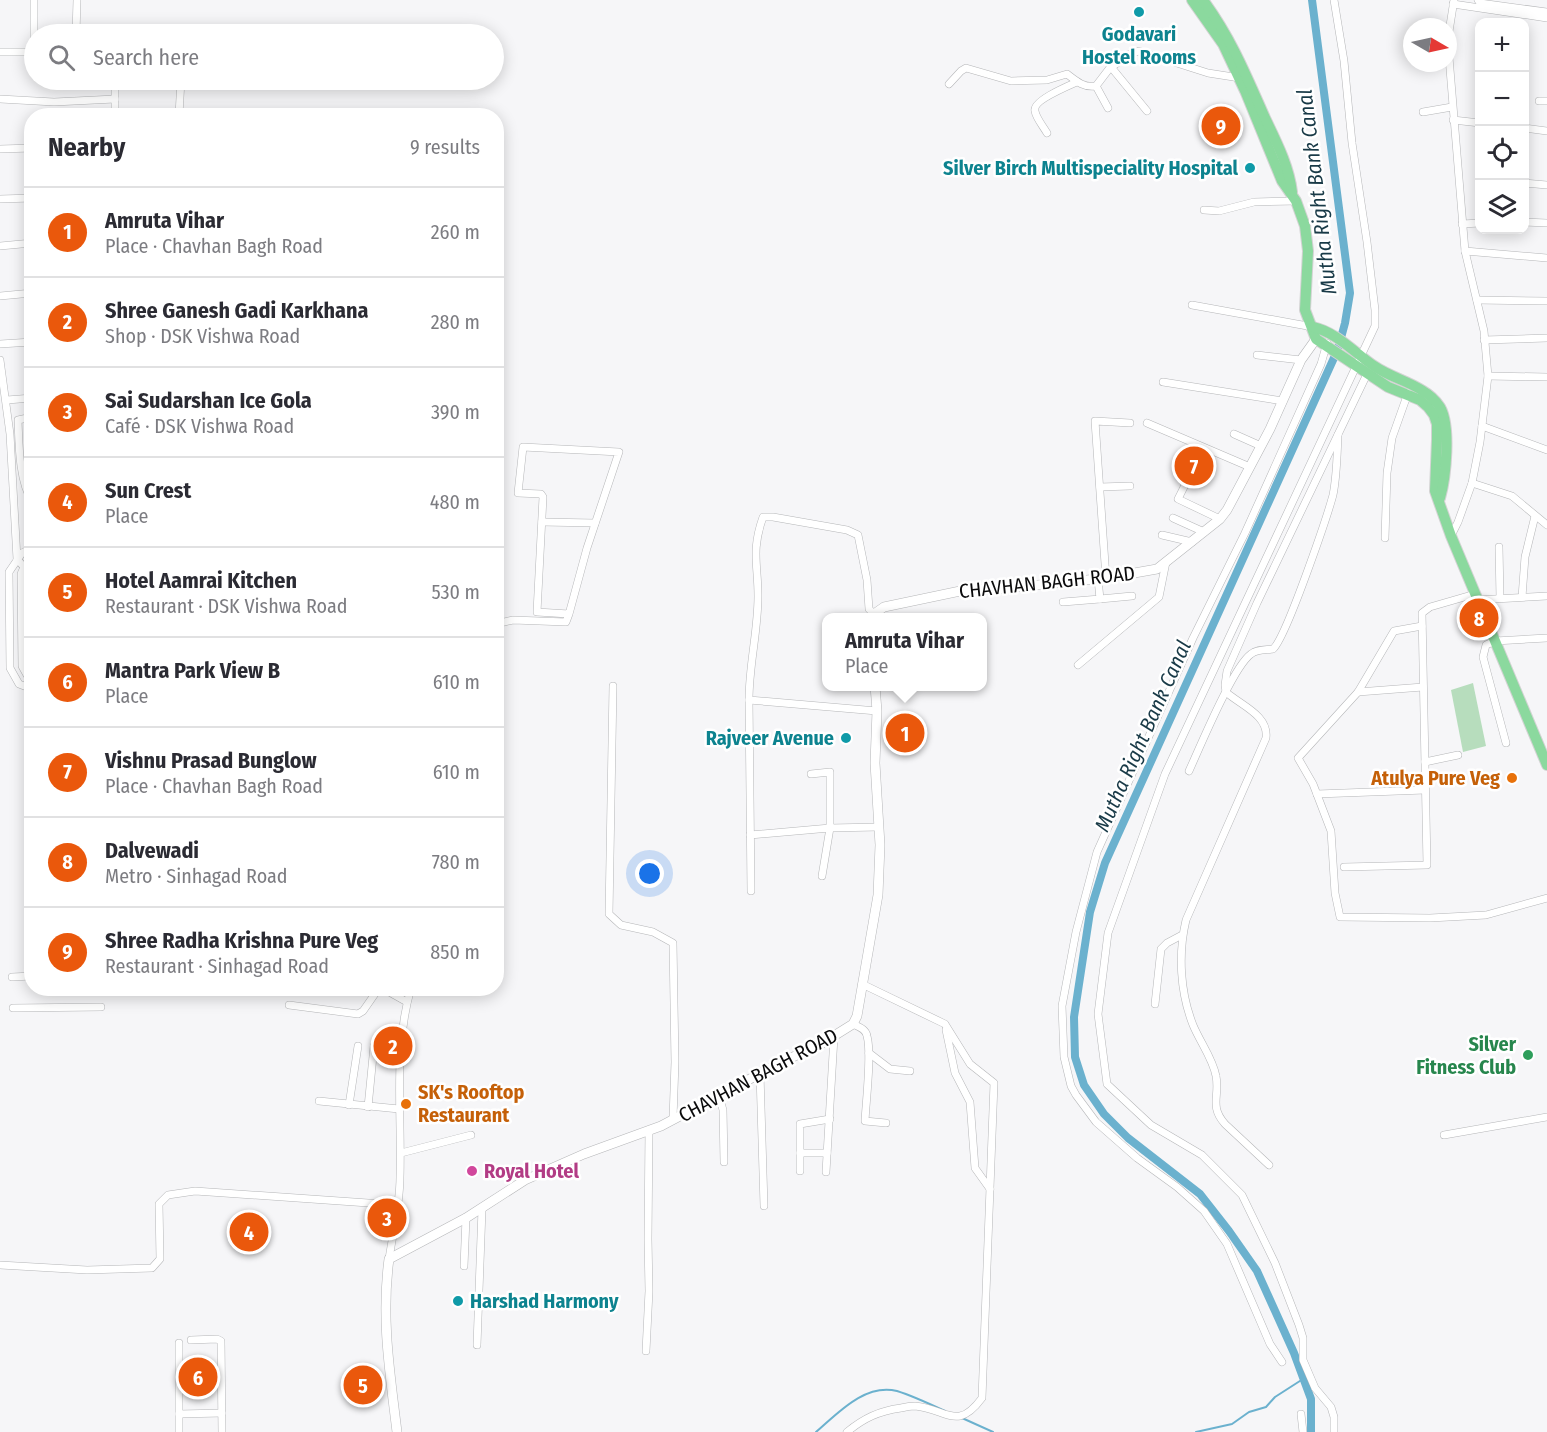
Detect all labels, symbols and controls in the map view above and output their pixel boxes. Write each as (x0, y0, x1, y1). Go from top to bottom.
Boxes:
marker: Godavari Hostel Rooms (1132, 5, 1146, 19)
north arrow (1403, 18, 1457, 72)
map controls (1475, 18, 1529, 234)
button: + (1475, 18, 1529, 72)
place label: Godavari Hostel Rooms (1082, 22, 1196, 69)
search box (24, 24, 504, 90)
icon: search (45, 41, 78, 74)
text: Search here (93, 44, 199, 71)
button: − (1475, 72, 1529, 126)
water label: Mutha Right Bank Canal (1292, 88, 1342, 296)
pin: 9 (1202, 104, 1240, 148)
button: locate (1475, 126, 1529, 180)
text: Nearby (48, 132, 125, 163)
text: 9 results (410, 135, 480, 159)
place label: Silver Birch Multispeciality Hospital (943, 156, 1239, 180)
marker: Silver Birch Multispeciality Hospital (1243, 161, 1257, 175)
button: layers (1475, 180, 1529, 234)
text: Amruta Vihar (105, 207, 224, 234)
text: 1 (63, 220, 72, 244)
text: 260 m (431, 220, 480, 244)
text: Place · Chavhan Bagh Road (105, 234, 323, 258)
text: Shree Ganesh Gadi Karkhana (105, 297, 368, 324)
text: 2 (63, 310, 72, 334)
text: 280 m (431, 310, 480, 334)
text: Shop · DSK Vishwa Road (105, 324, 300, 348)
text: Sai Sudarshan Ice Gola (105, 387, 312, 414)
text: 3 (63, 400, 72, 424)
text: 390 m (431, 400, 480, 424)
text: Café · DSK Vishwa Road (105, 414, 294, 438)
pin: 7 (1174, 444, 1214, 488)
text: Sun Crest (105, 477, 191, 504)
text: 4 (62, 490, 73, 514)
text: 480 m (430, 490, 480, 514)
text: Place (105, 504, 148, 528)
street label: CHAVHAN BAGH ROAD (958, 561, 1136, 603)
text: Hotel Aamrai Kitchen (105, 567, 297, 594)
text: 5 (63, 580, 72, 604)
text: 530 m (431, 580, 480, 604)
text: Restaurant · DSK Vishwa Road (105, 594, 347, 618)
pin: 8 (1460, 596, 1498, 640)
popup (822, 613, 987, 691)
text: Amruta Vihar (845, 627, 964, 654)
water label: Mutha Right Bank Canal (1089, 636, 1197, 836)
text: Place (845, 654, 888, 678)
text: Mantra Park View B (105, 657, 280, 684)
text: 6 (62, 670, 73, 694)
text: 610 m (433, 670, 480, 694)
text: Place (105, 684, 148, 708)
pin: 1 (886, 710, 924, 756)
place label: Rajveer Avenue (706, 726, 834, 750)
marker: Rajveer Avenue (839, 731, 853, 745)
text: Vishnu Prasad Bunglow (105, 747, 317, 774)
text: 7 (63, 760, 72, 784)
text: 610 m (433, 760, 480, 784)
place label: Atulya Pure Veg (1370, 766, 1500, 790)
marker: Atulya Pure Veg (1505, 771, 1519, 785)
text: Place · Chavhan Bagh Road (105, 774, 323, 798)
text: Dalvewadi (105, 837, 199, 864)
text: 8 (62, 850, 73, 874)
text: 780 m (432, 850, 480, 874)
your location (635, 859, 664, 888)
text: Metro · Sinhagad Road (105, 864, 288, 888)
text: Shree Radha Krishna Pure Veg (105, 927, 378, 954)
text: 9 (62, 940, 73, 964)
text: 850 m (430, 940, 480, 964)
text: Restaurant · Sinhagad Road (105, 954, 329, 978)
street label: CHAVHAN BAGH ROAD (674, 1023, 842, 1127)
pin: 2 (374, 1024, 412, 1068)
place label: Silver Fitness Club (1416, 1032, 1517, 1079)
marker: Silver Fitness Club (1521, 1048, 1535, 1062)
place label: SK's Rooftop Restaurant (418, 1080, 524, 1127)
marker: SK's Rooftop Restaurant (399, 1097, 413, 1111)
place label: Royal Hotel (484, 1159, 579, 1183)
marker: Royal Hotel (465, 1164, 479, 1178)
pin: 3 (368, 1196, 406, 1240)
pin: 4 (230, 1210, 268, 1254)
place label: Harshad Harmony (470, 1289, 619, 1313)
marker: Harshad Harmony (451, 1294, 465, 1308)
pin: 6 (178, 1354, 218, 1400)
pin: 5 (344, 1362, 382, 1408)

